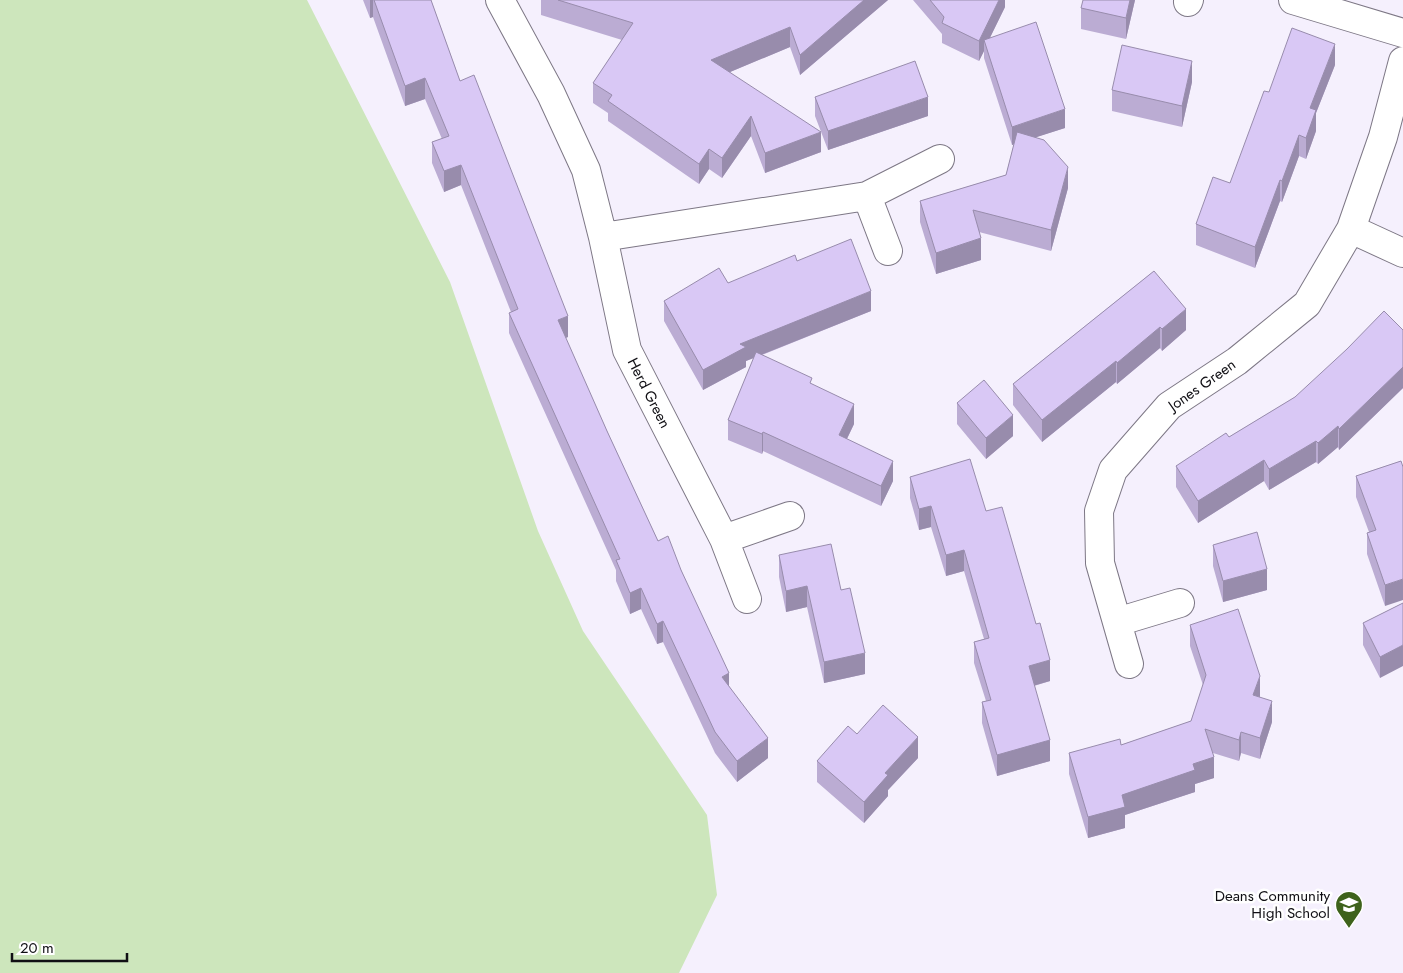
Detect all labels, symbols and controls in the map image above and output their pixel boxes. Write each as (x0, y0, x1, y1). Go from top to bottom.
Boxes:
street label: Herd Green (622, 354, 676, 432)
street label: Jones Green (1162, 354, 1240, 417)
place label: Deans Community High School (1215, 885, 1330, 924)
school or university icon: Deans Community High School (1334, 890, 1364, 929)
scale bar (12, 930, 128, 962)
text: 20 m (20, 937, 54, 959)

